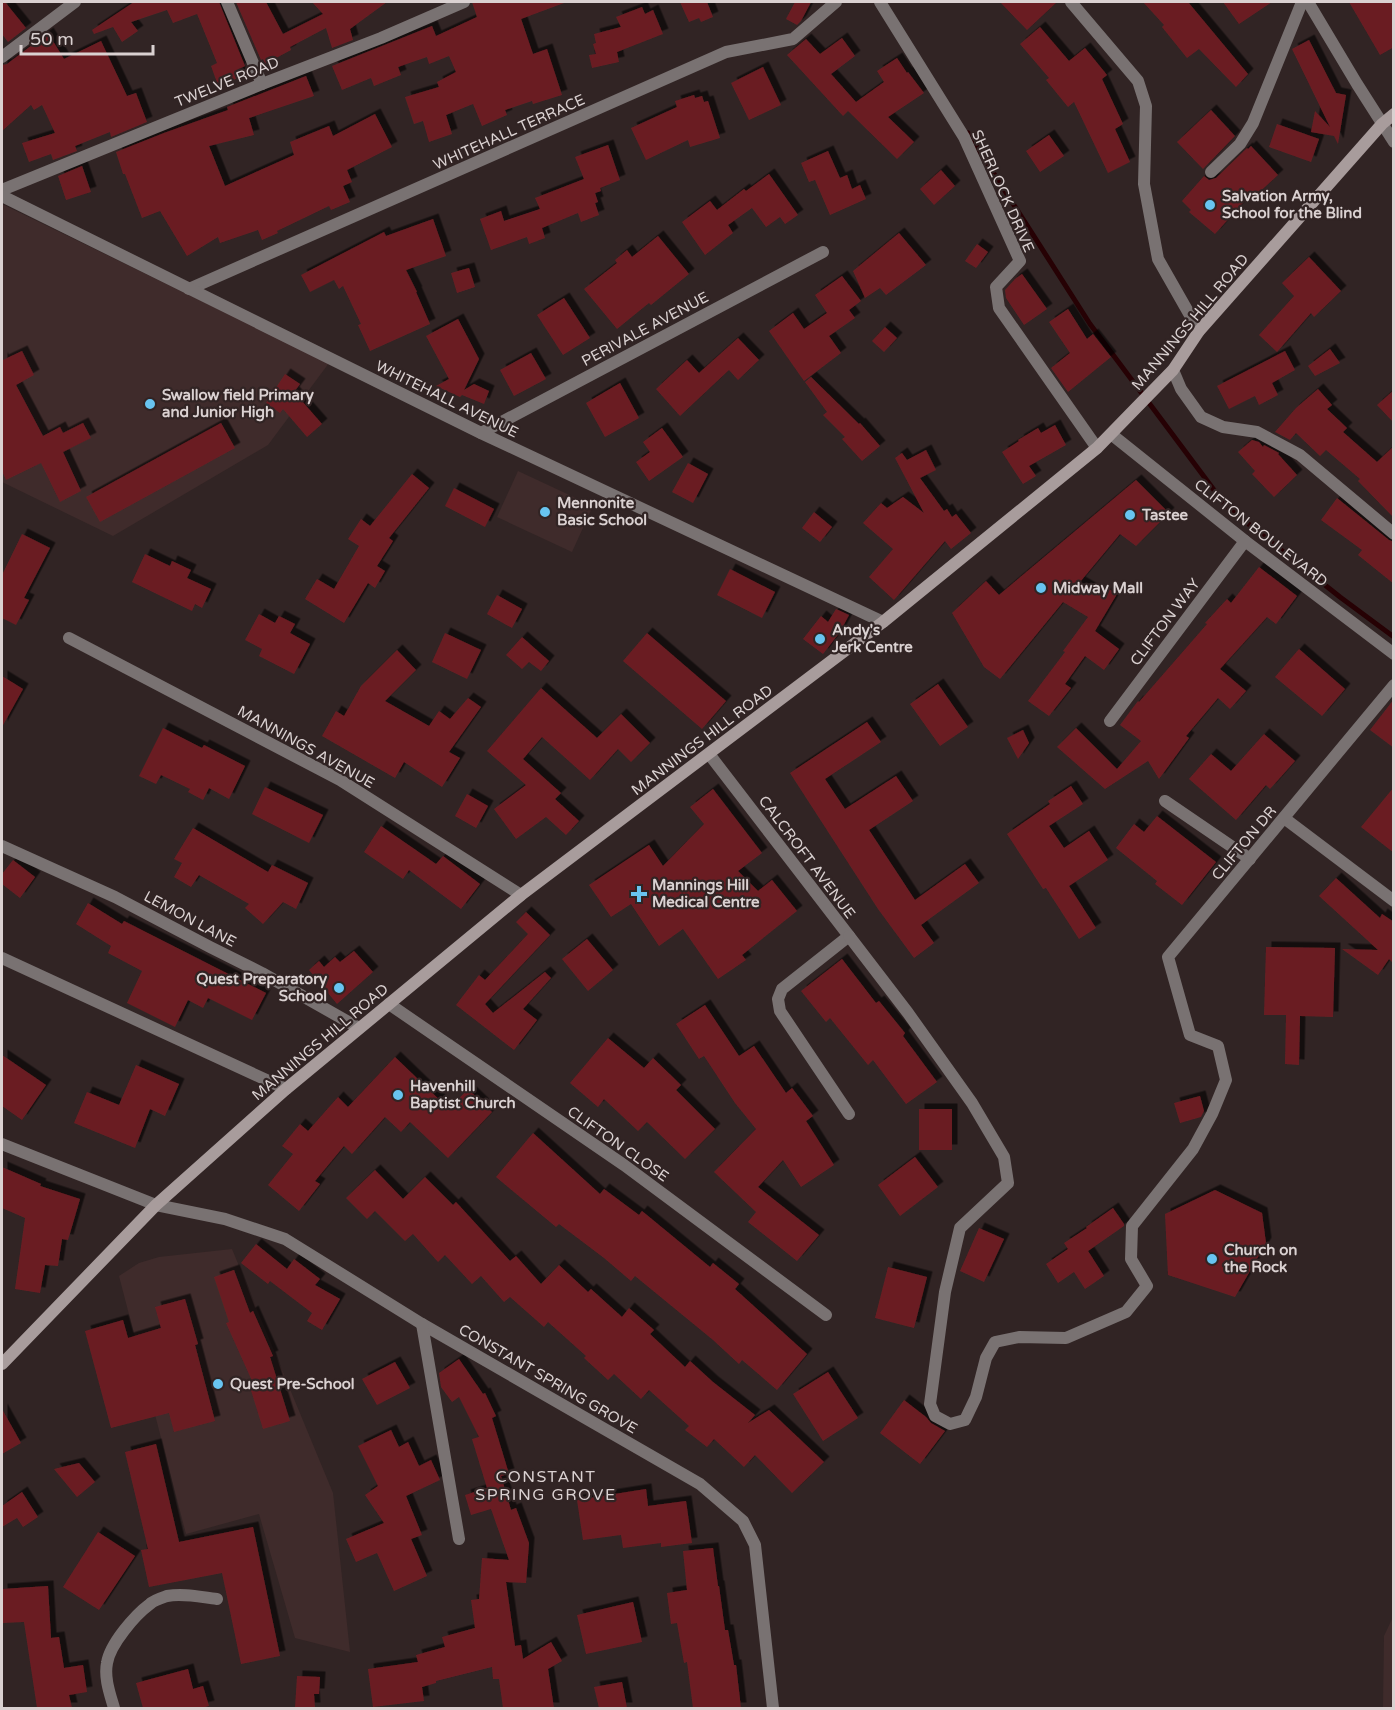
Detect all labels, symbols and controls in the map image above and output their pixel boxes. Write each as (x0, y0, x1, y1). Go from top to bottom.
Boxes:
scale bar (21, 18, 153, 56)
text: 50 m (30, 28, 74, 50)
street label: TWELVE ROAD (172, 53, 282, 111)
street label: WHITEHALL TERRACE (430, 90, 588, 174)
street label: SHERLOCK DRIVE (968, 127, 1038, 255)
place label: Salvation Army, School for the Blind (1222, 187, 1362, 222)
marker: Salvation Army, School for the Blind (1203, 198, 1217, 212)
street label: MANNINGS HILL ROAD (1128, 250, 1252, 394)
street label: PERIVALE AVENUE (578, 288, 712, 370)
street label: WHITEHALL AVENUE (373, 357, 521, 441)
place label: Swallow field Primary and Junior High (162, 386, 314, 422)
marker: Swallow field Primary and Junior High (143, 397, 157, 411)
street label: CLIFTON BOULEVARD (1191, 475, 1331, 591)
place label: Mennonite Basic School (557, 494, 647, 529)
marker: Mennonite Basic School (538, 505, 552, 519)
place label: Tastee (1141, 506, 1189, 524)
marker: Tastee (1123, 508, 1137, 522)
street label: CLIFTON WAY (1126, 575, 1204, 669)
place label: Midway Mall (1053, 579, 1143, 598)
marker: Midway Mall (1034, 581, 1048, 595)
place label: Andy's Jerk Centre (831, 621, 913, 656)
marker: Andy's Jerk Centre (813, 632, 827, 646)
street label: MANNINGS HILL ROAD (628, 681, 776, 799)
street label: MANNINGS AVENUE (234, 702, 378, 792)
street label: CALCROFT AVENUE (755, 792, 859, 922)
street label: CLIFTON DR (1208, 802, 1280, 884)
place label: Mannings Hill Medical Centre (652, 876, 760, 911)
marker: Mannings Hill Medical Centre (630, 885, 648, 903)
street label: LEMON LANE (141, 887, 239, 951)
place label: Quest Preparatory School (196, 970, 327, 1005)
street label: MANNINGS HILL ROAD (248, 980, 392, 1104)
marker: Quest Preparatory School (332, 981, 346, 995)
place label: Havenhill Baptist Church (410, 1077, 516, 1113)
marker: Havenhill Baptist Church (391, 1088, 405, 1102)
street label: CLIFTON CLOSE (564, 1102, 672, 1186)
place label: Church on the Rock (1223, 1241, 1297, 1276)
marker: Church on the Rock (1205, 1252, 1219, 1266)
street label: CONSTANT SPRING GROVE (456, 1320, 640, 1438)
place label: Quest Pre-School (230, 1375, 355, 1393)
marker: Quest Pre-School (211, 1377, 225, 1391)
district label: CONSTANT SPRING GROVE (475, 1467, 617, 1505)

